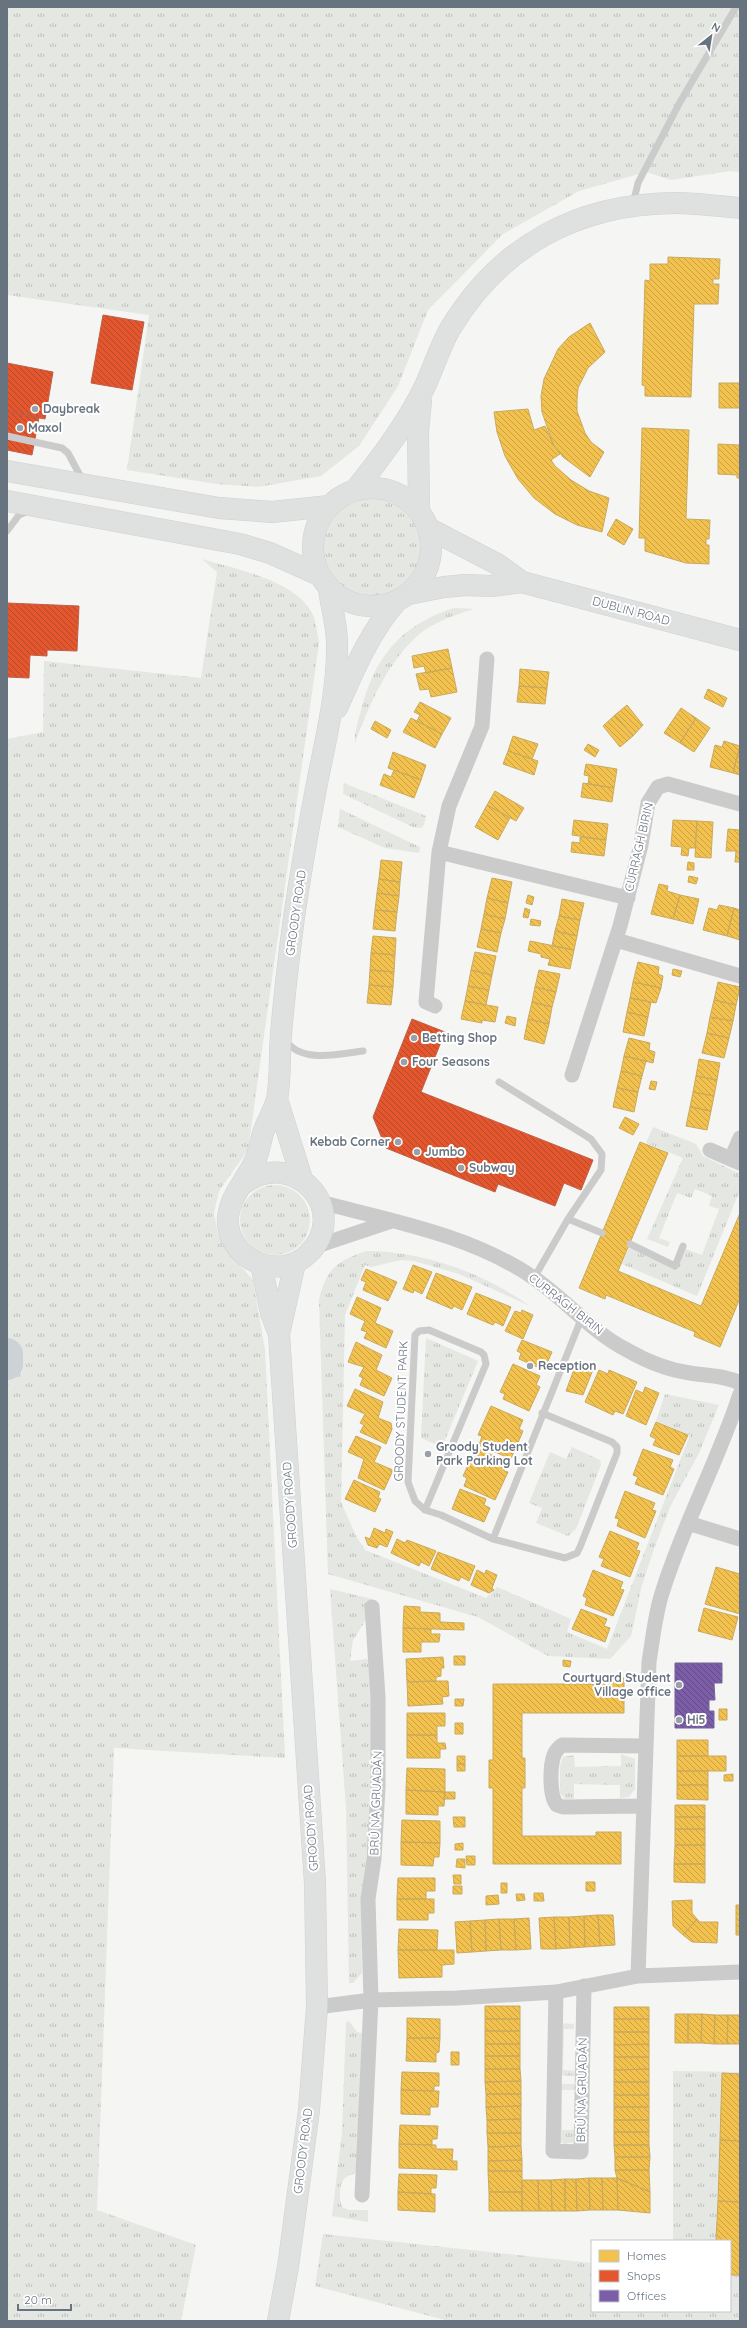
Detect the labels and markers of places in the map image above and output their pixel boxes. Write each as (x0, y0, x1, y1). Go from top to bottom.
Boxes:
place label: Daybreak (43, 401, 100, 416)
marker: Daybreak (30, 404, 40, 414)
place label: Maxol (28, 420, 62, 435)
marker: Maxol (15, 423, 25, 433)
place label: Betting Shop (422, 1030, 497, 1045)
marker: Betting Shop (409, 1033, 419, 1043)
place label: Four Seasons (412, 1054, 490, 1069)
marker: Four Seasons (399, 1057, 409, 1067)
place label: Kebab Corner (310, 1134, 390, 1149)
marker: Kebab Corner (393, 1137, 403, 1147)
place label: Jumbo (425, 1144, 465, 1159)
marker: Jumbo (412, 1147, 422, 1157)
place label: Subway (469, 1160, 515, 1175)
marker: Subway (456, 1163, 466, 1173)
place label: Reception (538, 1358, 597, 1373)
marker: Reception (525, 1361, 535, 1371)
place label: Groody Student Park Parking Lot (436, 1439, 533, 1468)
marker: Groody Student Park Parking Lot (423, 1449, 433, 1459)
place label: Courtyard Student Village office (563, 1670, 671, 1699)
marker: Courtyard Student Village office (674, 1680, 684, 1690)
place label: Hi5 (687, 1712, 705, 1727)
marker: Hi5 (674, 1715, 684, 1725)

